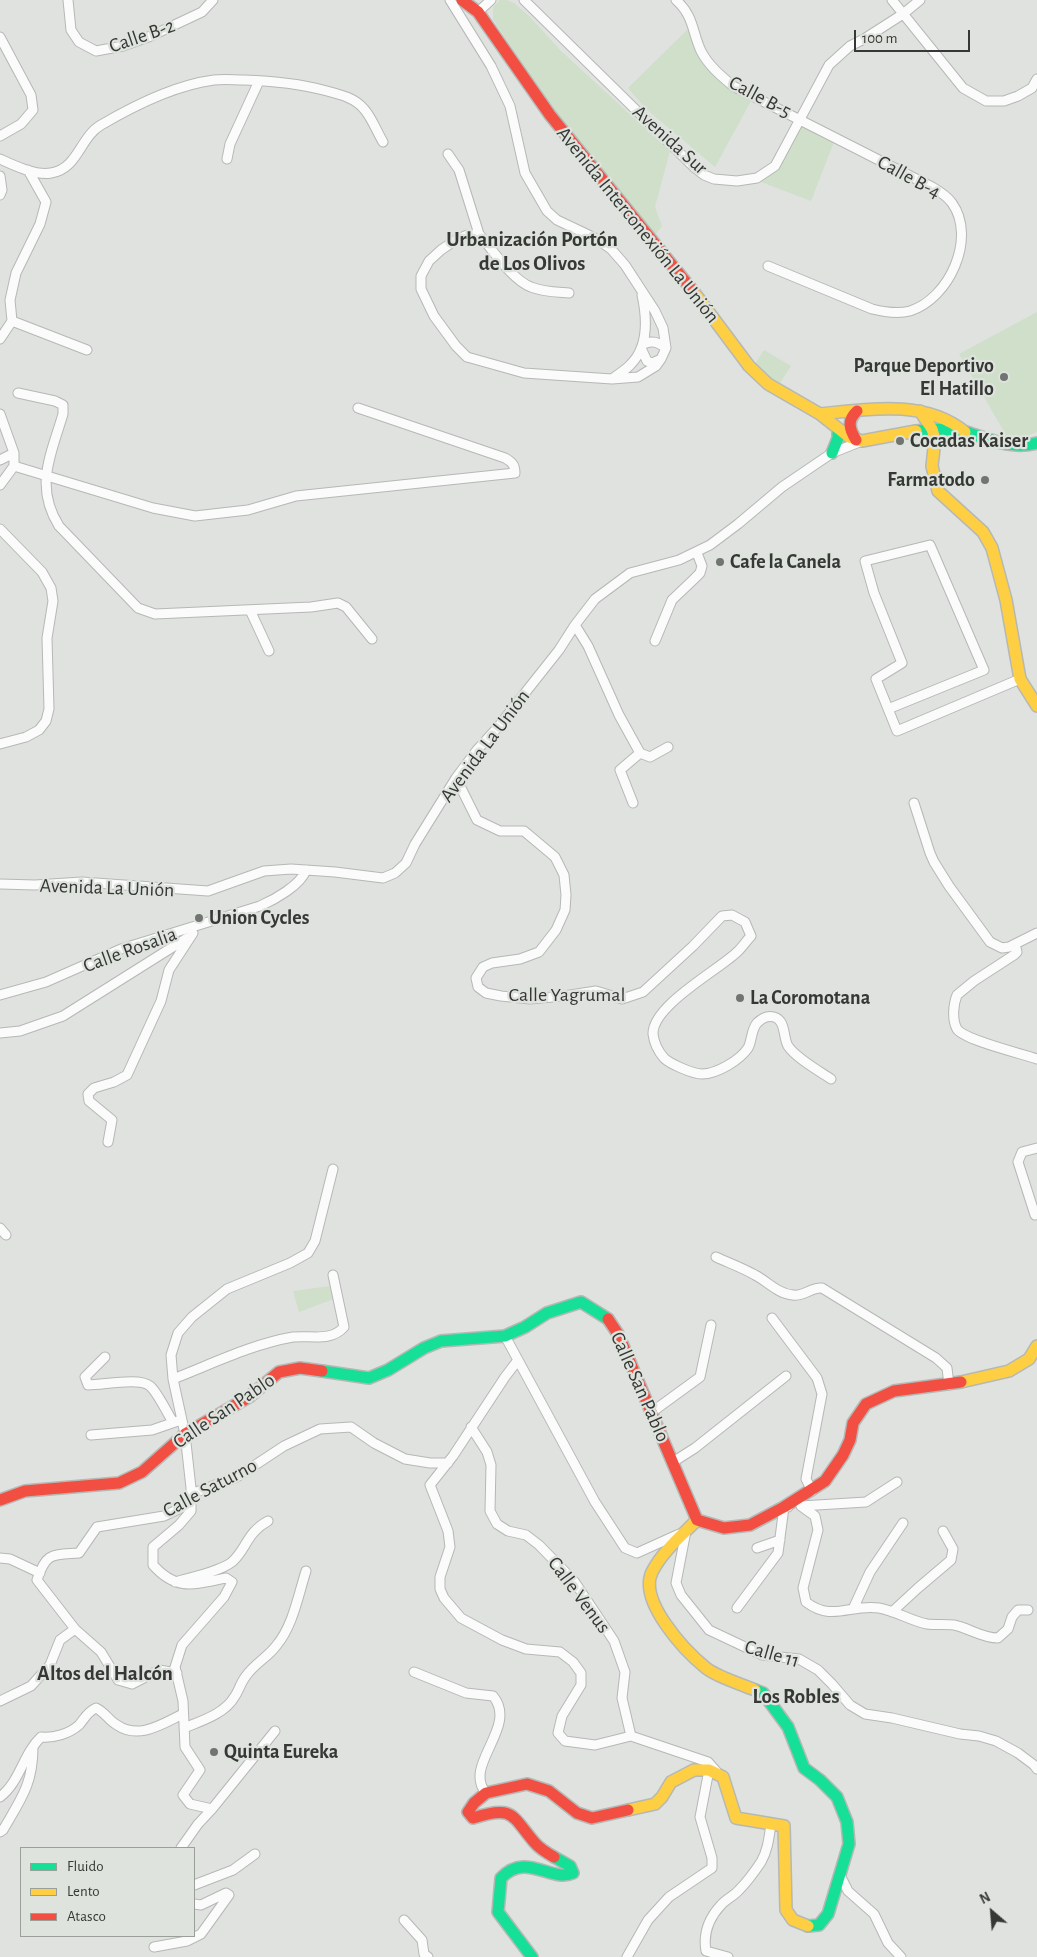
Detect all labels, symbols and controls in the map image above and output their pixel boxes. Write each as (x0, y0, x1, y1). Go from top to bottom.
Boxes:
street label: Calle B-2 (106, 14, 178, 58)
scale bar (857, 20, 973, 52)
text: 100 m (862, 31, 897, 46)
street label: Calle B-5 (725, 71, 795, 123)
street label: Avenida Sur (628, 100, 712, 180)
street label: Avenida Interconexión La Unión (551, 122, 725, 328)
street label: Calle B-4 (873, 150, 945, 204)
district label: Urbanización Portón de Los Olivos (446, 227, 618, 277)
place label: Parque Deportivo El Hatillo (854, 354, 994, 401)
marker: Parque Deportivo El Hatillo (998, 371, 1010, 383)
place label: Cocadas Kaiser (910, 429, 1028, 453)
marker: Cocadas Kaiser (894, 435, 906, 447)
place label: Farmatodo (887, 468, 975, 492)
marker: Farmatodo (979, 474, 991, 486)
place label: Cafe la Canela (730, 550, 841, 574)
marker: Cafe la Canela (714, 556, 726, 568)
street label: Avenida La Unión (435, 685, 535, 807)
street label: Avenida La Unión (39, 874, 175, 902)
place label: Union Cycles (209, 906, 309, 930)
marker: Union Cycles (193, 912, 205, 924)
street label: Calle Rosalia (80, 922, 180, 978)
street label: Calle Yagrumal (509, 983, 625, 1007)
place label: La Coromotana (750, 986, 870, 1010)
marker: La Coromotana (734, 992, 746, 1004)
street label: Calle San Pablo (605, 1328, 675, 1446)
street label: Calle San Pablo (168, 1368, 280, 1454)
street label: Calle Saturno (159, 1453, 261, 1523)
street label: Calle Venus (542, 1552, 616, 1638)
street label: Calle 11 (742, 1635, 802, 1673)
district label: Altos del Halcón (37, 1661, 173, 1687)
district label: Los Robles (752, 1684, 840, 1710)
place label: Quinta Eureka (224, 1740, 338, 1764)
marker: Quinta Eureka (208, 1746, 220, 1758)
legend (20, 1847, 195, 1937)
text: Fluido (67, 1859, 104, 1874)
text: Lento (67, 1884, 100, 1899)
north arrow (967, 1887, 1017, 1937)
text: N (978, 1890, 993, 1907)
text: Atasco (67, 1909, 106, 1924)

